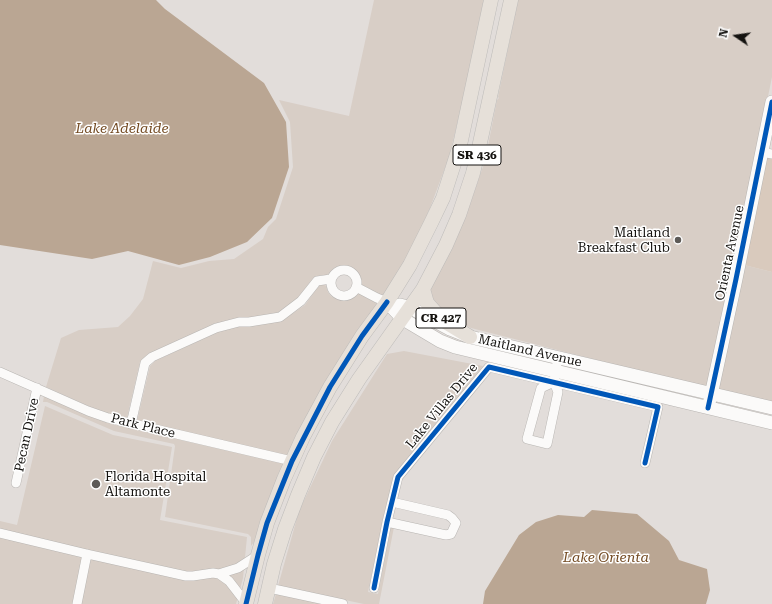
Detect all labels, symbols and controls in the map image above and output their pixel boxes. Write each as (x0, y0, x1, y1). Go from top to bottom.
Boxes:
north arrow (716, 16, 756, 56)
text: N (717, 28, 731, 39)
water label: Lake Adelaide (75, 121, 169, 137)
road number: SR 436 (453, 145, 501, 165)
street label: Orienta Avenue (712, 204, 748, 302)
place label: Maitland Breakfast Club (578, 225, 670, 256)
marker: Maitland Breakfast Club (673, 235, 683, 245)
road number: CR 427 (416, 308, 466, 328)
street label: Maitland Avenue (477, 331, 583, 371)
street label: Lake Villas Drive (403, 360, 481, 452)
street label: Pecan Drive (12, 397, 42, 473)
street label: Park Place (109, 411, 177, 441)
place label: Florida Hospital Altamonte (105, 469, 206, 500)
marker: Florida Hospital Altamonte (90, 478, 102, 490)
water label: Lake Orienta (563, 550, 649, 566)

